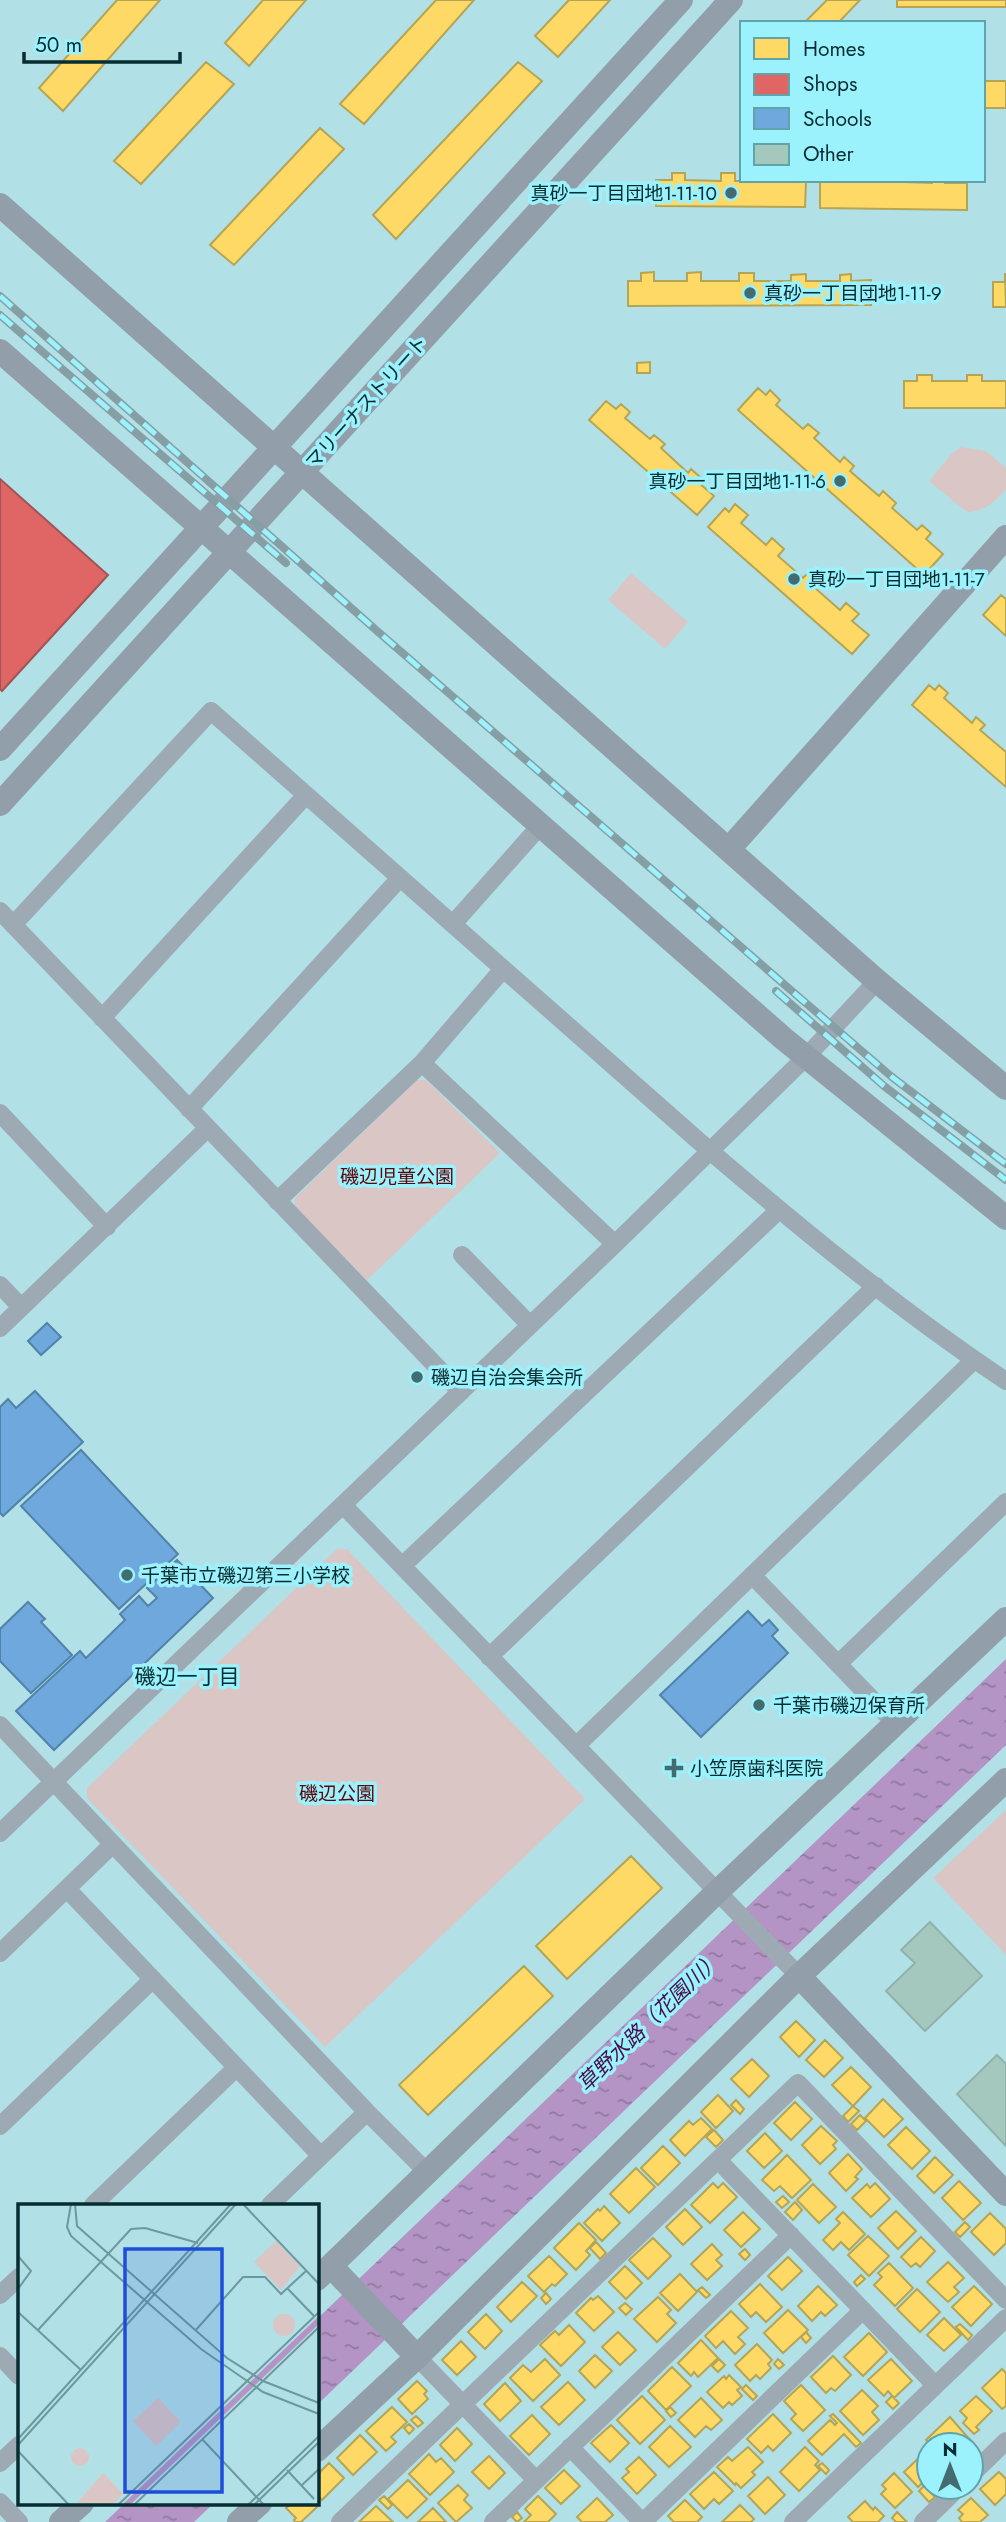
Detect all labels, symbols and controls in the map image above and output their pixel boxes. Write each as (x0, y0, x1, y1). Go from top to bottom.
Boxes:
scale bar (24, 21, 180, 65)
legend (740, 21, 985, 182)
text: 50 m (35, 30, 82, 60)
text: Homes (803, 34, 865, 64)
text: Shops (803, 69, 857, 99)
text: Schools (803, 104, 872, 134)
text: Other (803, 139, 854, 169)
place label: 真砂一丁目団地1-11-10 (530, 180, 717, 207)
marker: 真砂一丁目団地1-11-10 (723, 185, 739, 201)
place label: 真砂一丁目団地1-11-9 (764, 280, 942, 307)
marker: 真砂一丁目団地1-11-9 (742, 285, 758, 301)
street label: マリーナストリート (299, 330, 434, 475)
place label: 真砂一丁目団地1-11-6 (648, 468, 826, 495)
marker: 真砂一丁目団地1-11-6 (832, 473, 848, 489)
place label: 真砂一丁目団地1-11-7 (808, 566, 985, 593)
marker: 真砂一丁目団地1-11-7 (786, 571, 802, 587)
park label: 磯辺児童公園 (340, 1163, 454, 1190)
place label: 磯辺自治会集会所 (431, 1364, 583, 1391)
marker: 磯辺自治会集会所 (409, 1369, 425, 1385)
place label: 千葉市立磯辺第三小学校 (141, 1562, 350, 1589)
marker: 千葉市立磯辺第三小学校 (119, 1567, 135, 1583)
district label: 磯辺一丁目 (135, 1662, 240, 1692)
place label: 千葉市磯辺保育所 (773, 1692, 925, 1719)
marker: 千葉市磯辺保育所 (751, 1697, 767, 1713)
place label: 小笠原歯科医院 (690, 1755, 823, 1782)
marker: 小笠原歯科医院 (664, 1758, 684, 1778)
park label: 磯辺公園 (299, 1780, 375, 1807)
water label: 草野水路（花園川） (571, 1946, 727, 2098)
inset map (18, 2204, 318, 2504)
north arrow (915, 2431, 985, 2501)
text: N (942, 2436, 958, 2463)

